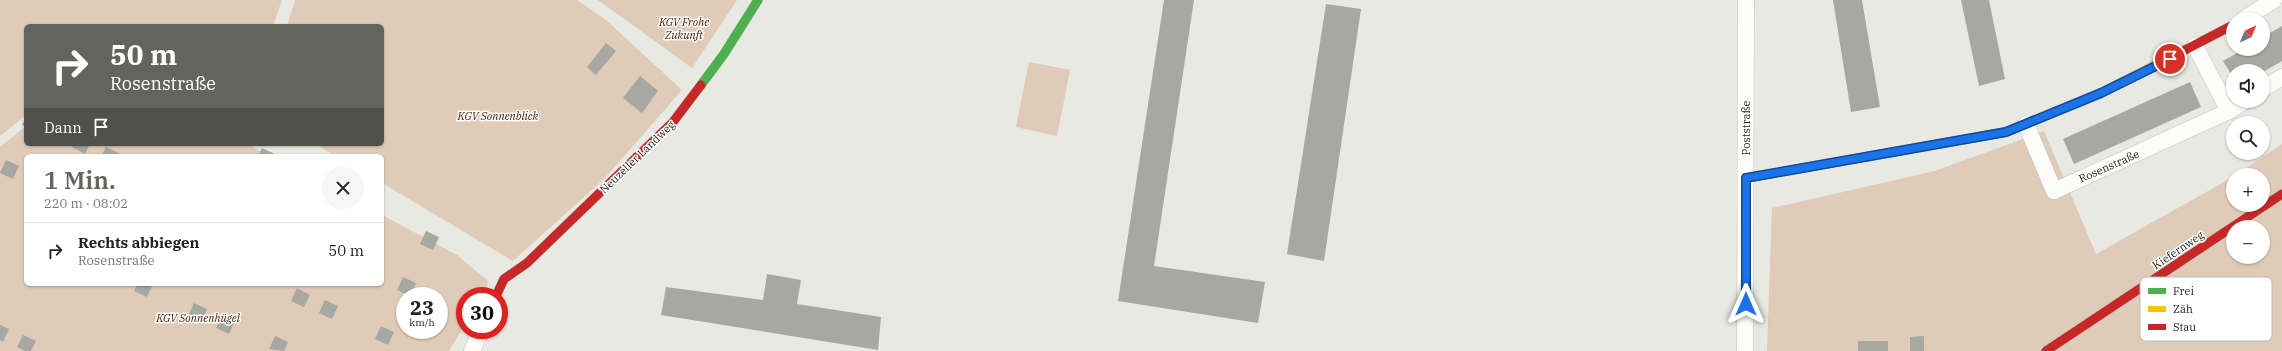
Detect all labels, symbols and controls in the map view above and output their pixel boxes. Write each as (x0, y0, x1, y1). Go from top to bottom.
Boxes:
north arrow (2226, 12, 2270, 56)
map controls (2226, 12, 2270, 264)
park label: KGV Frohe Zukunft (658, 15, 709, 42)
text: 50 m (110, 36, 177, 73)
icon: right (44, 40, 96, 92)
pin (2153, 42, 2187, 76)
icon: arrive (2159, 48, 2181, 70)
button: sound (2226, 64, 2270, 108)
text: Rosenstraße (110, 72, 216, 95)
street label: Poststraße (1739, 100, 1753, 156)
park label: KGV Sonnenblick (457, 109, 539, 123)
icon: arrive (90, 116, 112, 138)
button: search (2226, 116, 2270, 160)
text: Dann (44, 118, 82, 137)
street label: Neuzeller Landweg (596, 118, 678, 196)
street label: Rosenstraße (2077, 146, 2142, 186)
text: 1 Min. (44, 164, 116, 196)
button: close (322, 167, 364, 209)
button: + (2226, 168, 2270, 212)
text: 220 m · 08:02 (44, 195, 128, 212)
button: − (2226, 220, 2270, 264)
street label: Kiefernweg (2150, 228, 2206, 272)
text: Rechts abbiegen (78, 233, 199, 252)
icon: right (44, 240, 66, 262)
text: 50 m (328, 241, 364, 260)
text: Rosenstraße (78, 252, 155, 269)
legend (2140, 277, 2272, 341)
position arrow (1725, 283, 1767, 325)
text: Frei (2173, 284, 2194, 298)
speed limit sign: 30 (456, 287, 508, 339)
text: 23 (410, 294, 434, 321)
text: Zäh (2173, 302, 2193, 316)
park label: KGV Sonnenhügel (155, 311, 241, 325)
text: km/h (409, 316, 435, 329)
text: Stau (2173, 320, 2196, 334)

